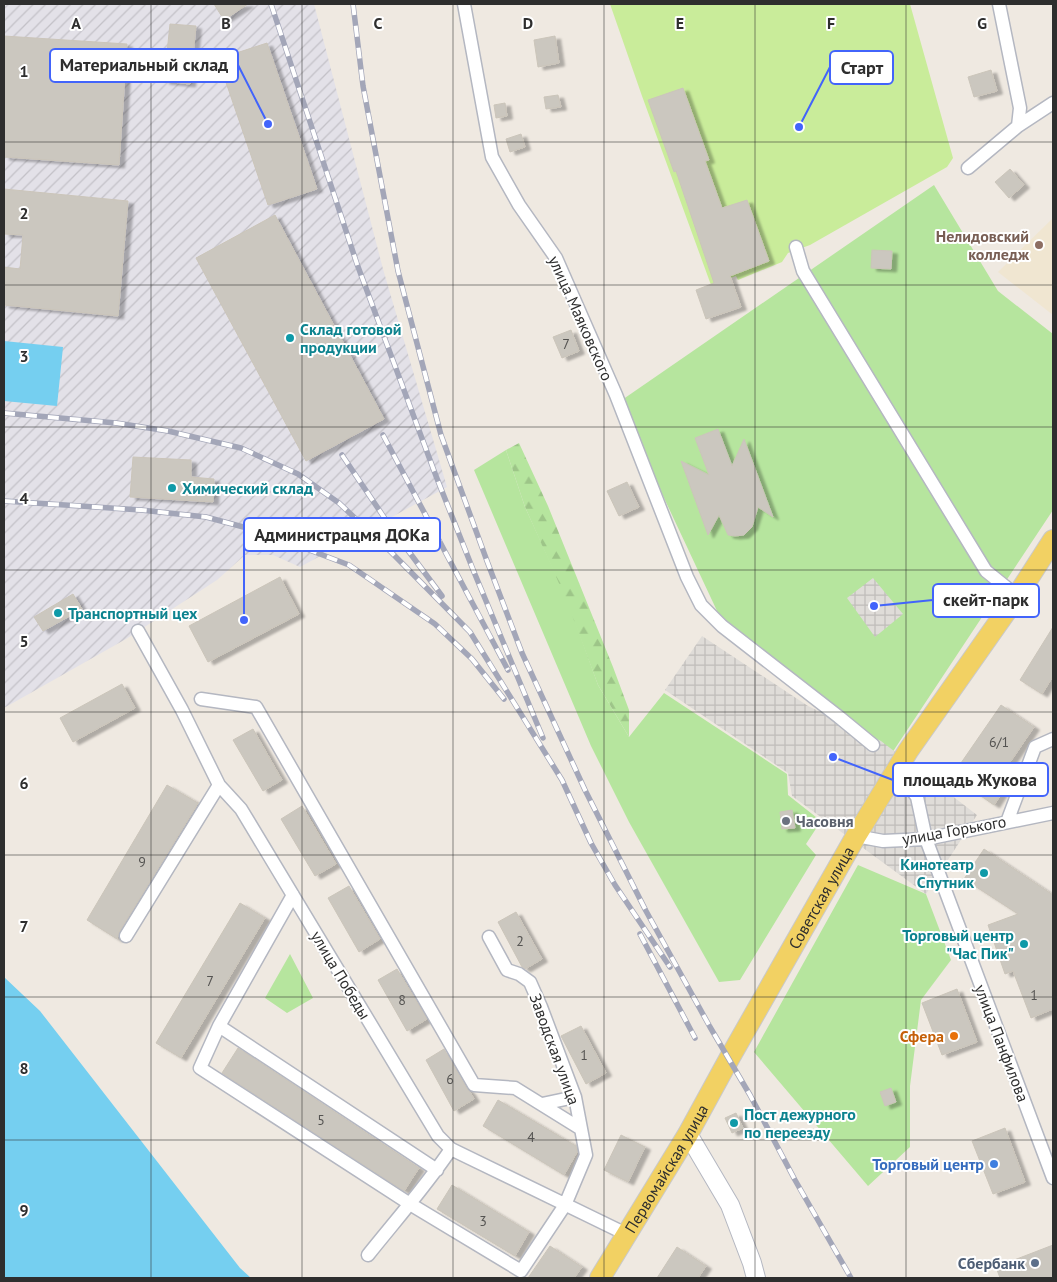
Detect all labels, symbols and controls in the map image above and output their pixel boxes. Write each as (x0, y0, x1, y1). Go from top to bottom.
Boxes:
text: A (71, 13, 81, 33)
text: B (221, 13, 231, 33)
text: C (374, 13, 383, 33)
text: D (523, 13, 533, 33)
text: E (676, 13, 684, 33)
text: F (827, 13, 835, 33)
text: G (977, 13, 987, 33)
callout: Материальный склад (50, 49, 238, 82)
callout: Старт (830, 51, 893, 84)
text: Материальный склад (60, 53, 228, 76)
text: Старт (841, 56, 884, 79)
text: 1 (19, 61, 29, 81)
text: 2 (19, 203, 29, 223)
place label: Нелидовский колледж (936, 226, 1030, 264)
marker: Нелидовский колледж (1033, 239, 1045, 251)
street label: улица Маяковского (544, 252, 618, 384)
place label: Склад готовой продукции (300, 319, 401, 357)
marker: Склад готовой продукции (284, 332, 296, 344)
house number: 7 (562, 335, 570, 353)
text: 3 (19, 346, 29, 366)
place label: Химический склад (182, 478, 313, 498)
marker: Химический склад (166, 482, 178, 494)
text: 4 (19, 488, 29, 508)
callout: Администрацмя ДОКа (244, 518, 440, 551)
text: Администрацмя ДОКа (254, 523, 430, 546)
callout: скейт-парк (933, 584, 1039, 617)
text: скейт-парк (943, 588, 1029, 611)
place label: Транспортный цех (68, 603, 198, 623)
marker: Транспортный цех (52, 607, 64, 619)
text: 5 (19, 631, 29, 651)
house number: 6/1 (989, 733, 1009, 751)
callout: площадь Жукова (893, 763, 1048, 796)
text: площадь Жукова (903, 768, 1037, 791)
text: 6 (19, 773, 29, 793)
place label: Часовня (796, 811, 854, 831)
street label: улица Горького (900, 811, 1008, 849)
marker: Часовня (780, 815, 792, 827)
street label: Советская улица (784, 843, 858, 952)
house number: 9 (138, 853, 146, 871)
place label: Кинотеатр Спутник (900, 854, 974, 892)
marker: Кинотеатр Спутник (978, 867, 990, 879)
text: 7 (19, 916, 29, 936)
place label: Торговый центр "Час Пик" (902, 925, 1014, 963)
street label: улица Победы (307, 927, 375, 1023)
house number: 2 (516, 932, 524, 950)
marker: Торговый центр "Час Пик" (1018, 938, 1030, 950)
house number: 7 (206, 972, 214, 990)
street label: улица Панфилова (970, 981, 1034, 1105)
house number: 1 (1030, 986, 1038, 1004)
house number: 8 (398, 991, 406, 1009)
street label: Заводская улица (526, 991, 584, 1107)
place label: Сфера (900, 1026, 944, 1046)
marker: Сфера (948, 1030, 960, 1042)
house number: 1 (580, 1046, 588, 1064)
text: 8 (19, 1058, 29, 1078)
house number: 6 (446, 1070, 454, 1088)
street label: Первомайская улица (620, 1101, 712, 1236)
place label: Пост дежурного по переезду (744, 1104, 856, 1142)
house number: 5 (317, 1111, 325, 1129)
marker: Пост дежурного по переезду (728, 1117, 740, 1129)
house number: 4 (527, 1128, 535, 1146)
place label: Торговый центр (872, 1154, 984, 1174)
marker: Торговый центр (988, 1158, 1000, 1170)
text: 9 (19, 1200, 29, 1220)
house number: 3 (479, 1212, 487, 1230)
place label: Сбербанк (958, 1253, 1025, 1273)
marker: Сбербанк (1029, 1257, 1041, 1269)

